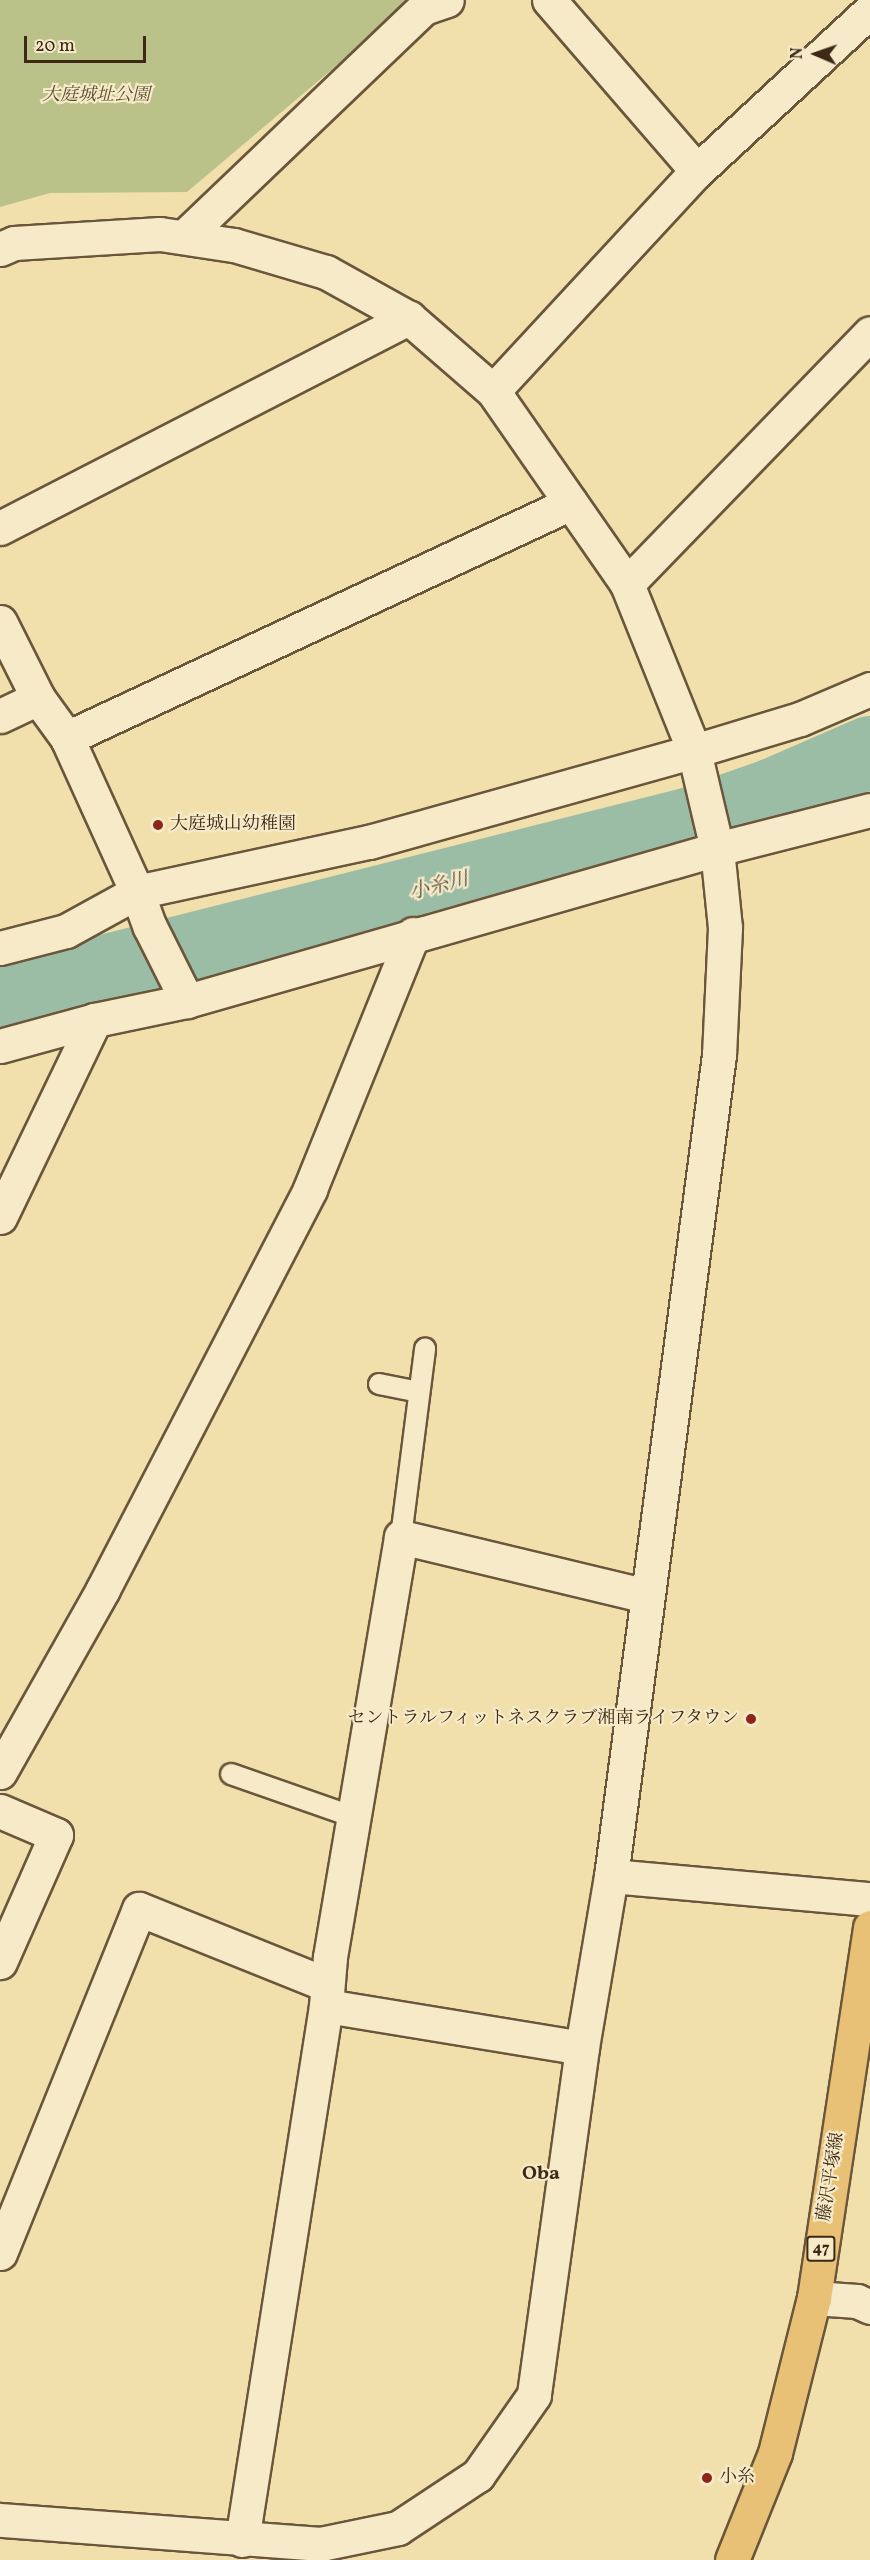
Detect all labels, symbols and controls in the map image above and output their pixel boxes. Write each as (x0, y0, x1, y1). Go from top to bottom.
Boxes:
scale bar (27, 24, 148, 62)
north arrow (786, 24, 846, 84)
text: 20 m (35, 34, 75, 59)
text: N (787, 47, 809, 60)
park label: 大庭城址公園 (42, 85, 150, 107)
place label: 大庭城山幼稚園 (170, 814, 296, 836)
marker: 大庭城山幼稚園 (151, 818, 165, 832)
water label: 小糸川 (407, 868, 471, 906)
place label: セントラルフィットネスクラブ湘南ライフタウン (343, 1708, 739, 1730)
marker: セントラルフィットネスクラブ湘南ライフタウン (744, 1712, 758, 1726)
street label: 藤沢平塚線 (814, 2131, 850, 2223)
district label: Oba (522, 2162, 560, 2186)
road number: 47 (806, 2236, 836, 2262)
place label: 小糸 (719, 2467, 755, 2489)
marker: 小糸 (700, 2471, 714, 2485)

